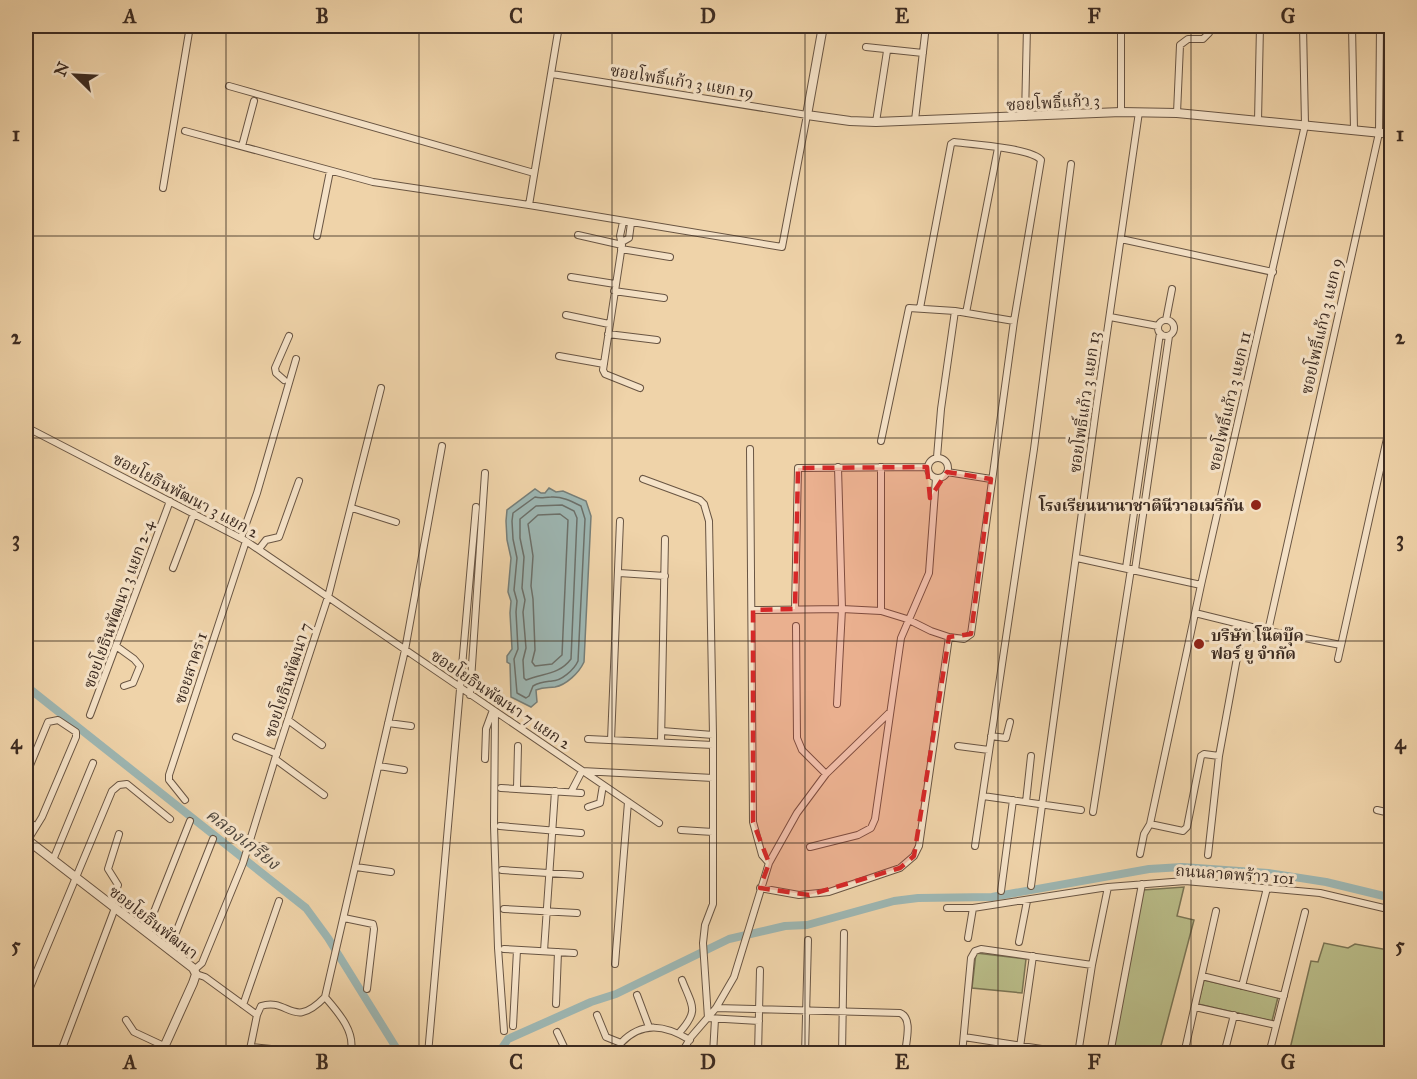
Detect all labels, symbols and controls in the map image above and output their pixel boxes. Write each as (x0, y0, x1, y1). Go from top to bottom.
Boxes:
text: A (121, 4, 137, 28)
text: B (315, 4, 329, 28)
text: C (509, 4, 523, 28)
text: D (700, 4, 716, 28)
text: E (895, 4, 910, 28)
text: F (1087, 4, 1101, 28)
text: G (1281, 4, 1296, 28)
north arrow (45, 45, 105, 105)
text: N (50, 59, 73, 79)
street label: ซอยโพธิ์แก้ว 3 แยก 19 (609, 59, 755, 102)
street label: ซอยโพธิ์แก้ว 3 (1006, 89, 1100, 114)
text: 1 (12, 122, 20, 146)
text: 1 (1396, 122, 1404, 146)
street label: ซอยโพธิ์แก้ว 3 แยก 9 (1295, 256, 1346, 396)
text: 2 (11, 325, 22, 349)
text: 2 (1395, 325, 1406, 349)
street label: ซอยโพธิ์แก้ว 3 แยก 11 (1203, 329, 1255, 473)
street label: ซอยโพธิ์แก้ว 3 แยก 13 (1063, 330, 1104, 474)
street label: ซอยโยธินพัฒนา 3 แยก 2 (110, 448, 262, 542)
place label: โรงเรียนนานาชาตินีวาอเมริกัน (1038, 495, 1244, 515)
marker: โรงเรียนนานาชาตินีวาอเมริกัน (1249, 498, 1263, 512)
street label: ซอยโยธินพัฒนา 3 แยก 2-4 (78, 516, 158, 691)
text: 3 (12, 527, 20, 552)
text: 3 (1396, 527, 1404, 552)
street label: ซอยโยธินพัฒนา 7 (259, 620, 315, 740)
place label: บริษัท โน๊ตบุ๊ค ฟอร์ ยู จำกัด (1211, 625, 1304, 664)
street label: ซอยสาคร 1 (170, 630, 211, 706)
marker: บริษัท โน๊ตบุ๊ค ฟอร์ ยู จำกัด (1192, 637, 1206, 651)
street label: ซอยโยธินพัฒนา 7 แยก 2 (427, 645, 575, 753)
text: 4 (10, 730, 22, 755)
text: 4 (1394, 730, 1406, 755)
water label: คลองเกรียง (202, 803, 285, 875)
street label: ถนนลาดพร้าว 101 (1175, 861, 1295, 888)
street label: ซอยโยธินพัฒนา (105, 881, 203, 963)
text: 5 (11, 933, 21, 957)
text: 5 (1395, 933, 1405, 957)
text: A (121, 1050, 137, 1074)
text: B (315, 1050, 329, 1074)
text: C (509, 1050, 523, 1074)
text: D (700, 1050, 716, 1074)
text: E (895, 1050, 910, 1074)
text: F (1087, 1050, 1101, 1074)
text: G (1281, 1050, 1296, 1074)

